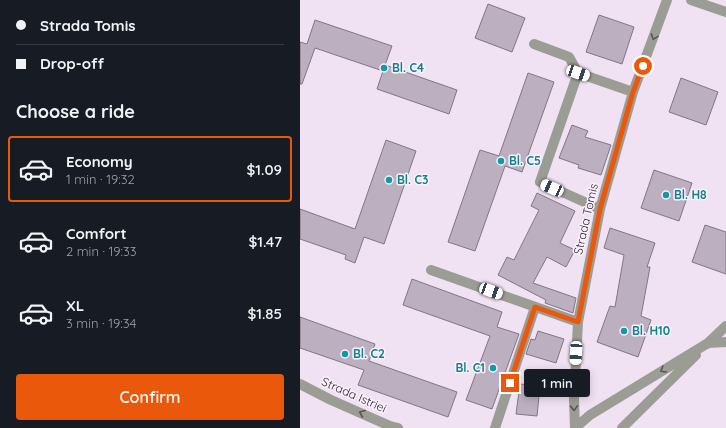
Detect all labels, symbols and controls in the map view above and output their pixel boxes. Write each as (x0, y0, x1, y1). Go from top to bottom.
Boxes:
text: Strada Tomis (40, 16, 135, 35)
one-way arrow (650, 33, 658, 40)
text: Drop-off (40, 54, 104, 73)
route start (634, 57, 652, 75)
place label: Bl. C4 (392, 60, 424, 75)
marker: Bl. C4 (379, 63, 389, 73)
car (565, 63, 591, 83)
text: Choose a ride (16, 100, 135, 123)
icon: car (18, 151, 54, 187)
text: Economy (66, 152, 133, 171)
place label: Bl. C5 (509, 153, 541, 168)
marker: Bl. C5 (496, 156, 506, 166)
text: $1.09 (246, 160, 282, 179)
text: 1 min · 19:32 (66, 171, 135, 187)
place label: Bl. C3 (397, 172, 428, 187)
marker: Bl. C3 (384, 175, 394, 185)
car (539, 178, 565, 198)
street label: Strada Tomis (570, 181, 601, 256)
place label: Bl. H8 (674, 187, 707, 202)
marker: Bl. H8 (661, 190, 671, 200)
icon: car (18, 223, 54, 259)
text: Comfort (66, 224, 127, 243)
text: $1.47 (248, 232, 282, 251)
text: 2 min · 19:33 (66, 243, 137, 259)
car (478, 281, 504, 301)
icon: car (18, 295, 54, 331)
text: XL (66, 296, 84, 315)
text: $1.85 (247, 304, 282, 323)
text: 3 min · 19:34 (66, 315, 136, 331)
place label: Bl. H10 (632, 323, 670, 338)
marker: Bl. H10 (619, 326, 629, 336)
car (569, 341, 583, 365)
place label: Bl. C2 (353, 346, 385, 361)
marker: Bl. C2 (340, 349, 350, 359)
place label: Bl. C1 (455, 360, 485, 375)
marker: Bl. C1 (488, 363, 498, 373)
one-way arrow (660, 366, 667, 373)
callout: 1 min (524, 369, 590, 397)
button: Confirm (16, 374, 284, 420)
street label: Strada Istriei (319, 374, 389, 416)
route end (501, 374, 519, 392)
text: 1 min (541, 375, 573, 391)
one-way arrow (570, 405, 578, 411)
one-way arrow (359, 410, 366, 418)

